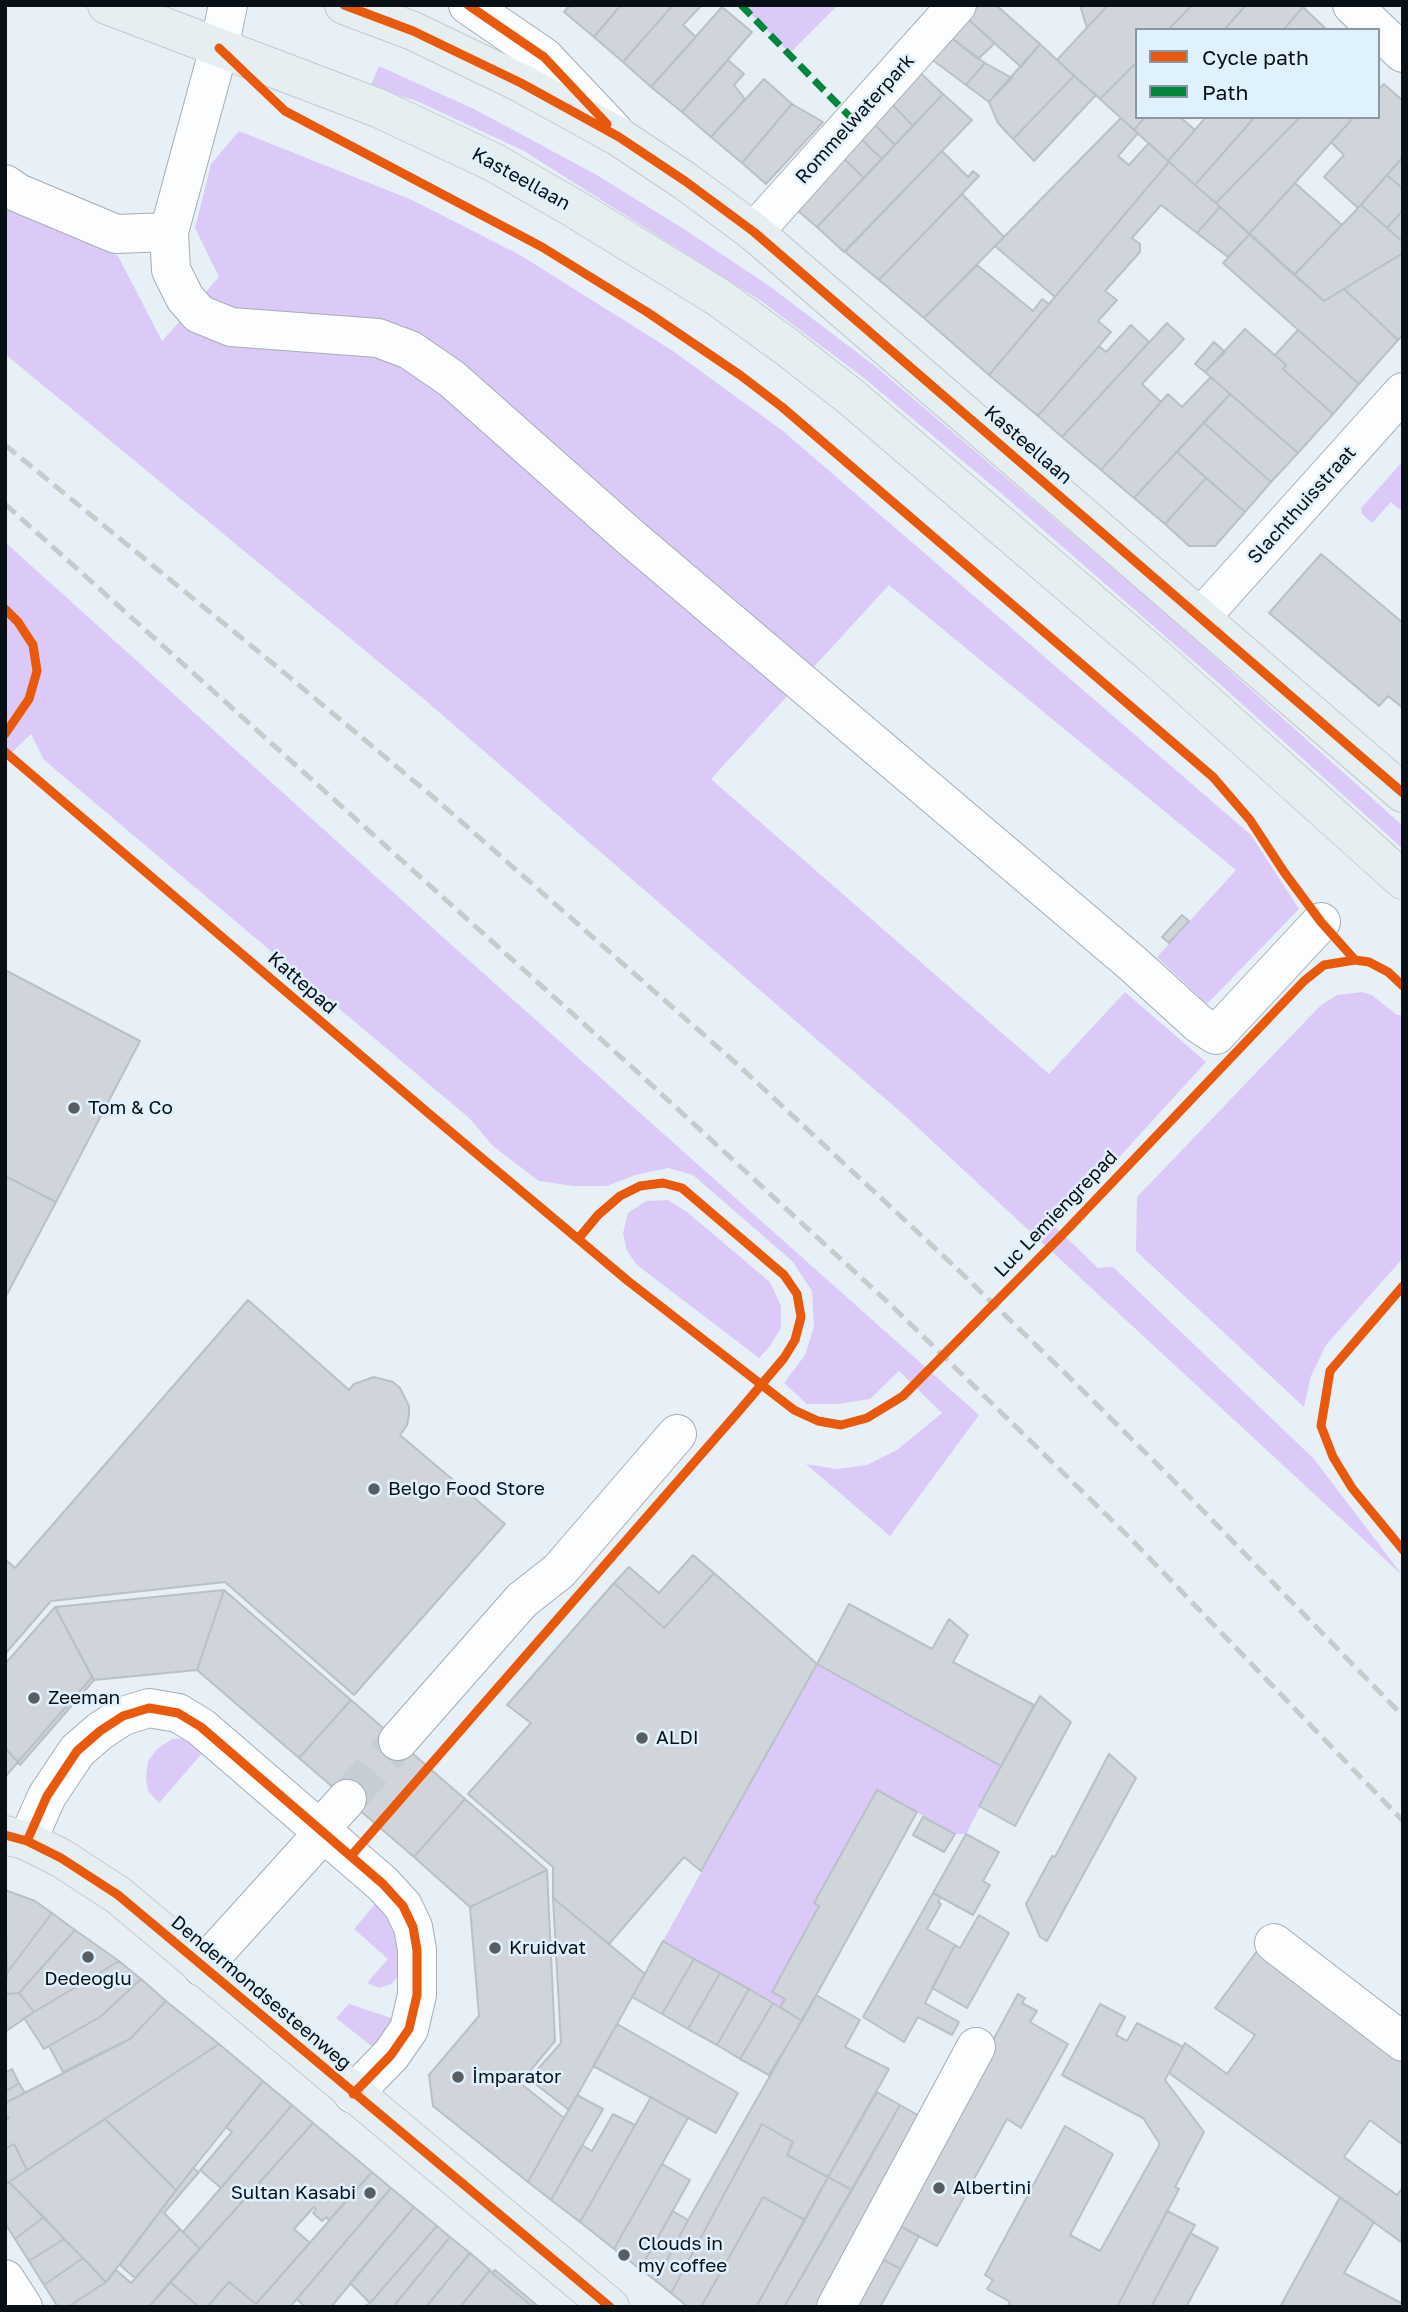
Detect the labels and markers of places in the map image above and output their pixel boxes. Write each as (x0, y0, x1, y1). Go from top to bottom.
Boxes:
place label: Tom & Co (88, 1097, 173, 1119)
marker: Tom & Co (66, 1100, 82, 1116)
place label: Belgo Food Store (388, 1478, 545, 1500)
marker: Belgo Food Store (366, 1481, 382, 1497)
place label: Zeeman (48, 1687, 120, 1709)
marker: Zeeman (26, 1690, 42, 1706)
place label: ALDI (656, 1727, 699, 1749)
marker: ALDI (634, 1730, 650, 1746)
place label: Kruidvat (509, 1937, 586, 1959)
marker: Kruidvat (487, 1940, 503, 1956)
marker: Dedeoglu (80, 1949, 96, 1965)
place label: Dedeoglu (44, 1968, 132, 1990)
place label: İmparator (472, 2066, 561, 2088)
marker: İmparator (450, 2069, 466, 2085)
place label: Albertini (953, 2177, 1031, 2199)
marker: Albertini (931, 2180, 947, 2196)
place label: Sultan Kasabi (231, 2182, 356, 2204)
marker: Sultan Kasabi (362, 2185, 378, 2201)
place label: Clouds in my coffee (638, 2233, 727, 2277)
marker: Clouds in my coffee (616, 2247, 632, 2263)

